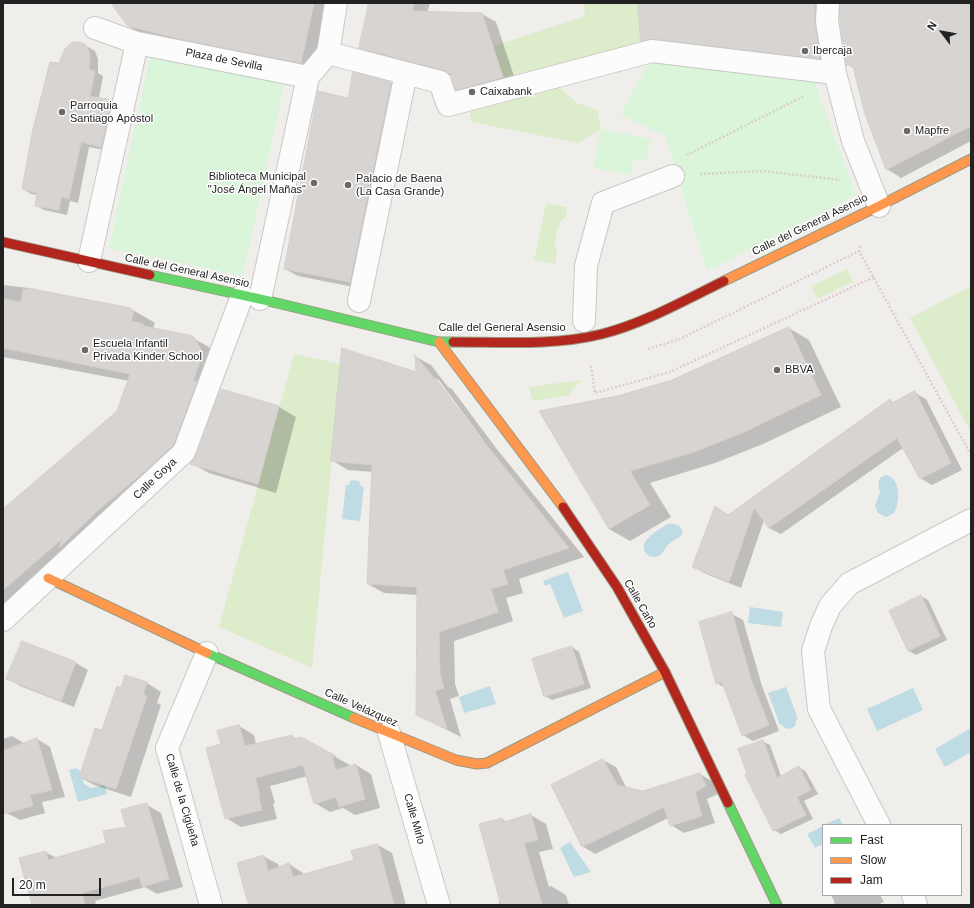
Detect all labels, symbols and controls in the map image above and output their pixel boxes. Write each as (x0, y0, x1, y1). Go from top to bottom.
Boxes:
north arrow (922, 12, 962, 52)
text: N (925, 19, 939, 32)
place label: Ibercaja (813, 44, 852, 58)
street label: Plaza de Sevilla (184, 46, 264, 74)
marker: Ibercaja (800, 46, 810, 56)
place label: Caixabank (480, 85, 532, 99)
marker: Caixabank (467, 87, 477, 97)
place label: Parroquia Santiago Apóstol (70, 99, 153, 125)
marker: Parroquia Santiago Apóstol (57, 107, 67, 117)
place label: Mapfre (915, 124, 949, 138)
marker: Mapfre (902, 126, 912, 136)
place label: Biblioteca Municipal "José Ángel Mañas" (208, 170, 306, 196)
place label: Palacio de Baena (La Casa Grande) (356, 172, 444, 198)
marker: Biblioteca Municipal "José Ángel Mañas" (309, 178, 319, 188)
marker: Palacio de Baena (La Casa Grande) (343, 180, 353, 190)
street label: Calle del General Asensio (750, 191, 870, 259)
street label: Calle del General Asensio (123, 251, 251, 291)
street label: Calle del General Asensio (438, 321, 566, 335)
place label: Escuela Infantil Privada Kinder School (93, 337, 202, 363)
marker: Escuela Infantil Privada Kinder School (80, 345, 90, 355)
place label: BBVA (785, 363, 814, 377)
marker: BBVA (772, 365, 782, 375)
street label: Calle Goya (131, 456, 179, 502)
street label: Calle Caño (621, 577, 659, 631)
street label: Calle Velázquez (322, 686, 400, 730)
street label: Calle de la Cigüeña (162, 752, 202, 848)
street label: Calle Mirlo (400, 792, 428, 846)
legend (822, 824, 962, 896)
text: Fast (860, 833, 883, 847)
text: Slow (860, 853, 886, 867)
scale bar (14, 870, 103, 896)
text: Jam (860, 873, 883, 887)
text: 20 m (19, 878, 46, 892)

